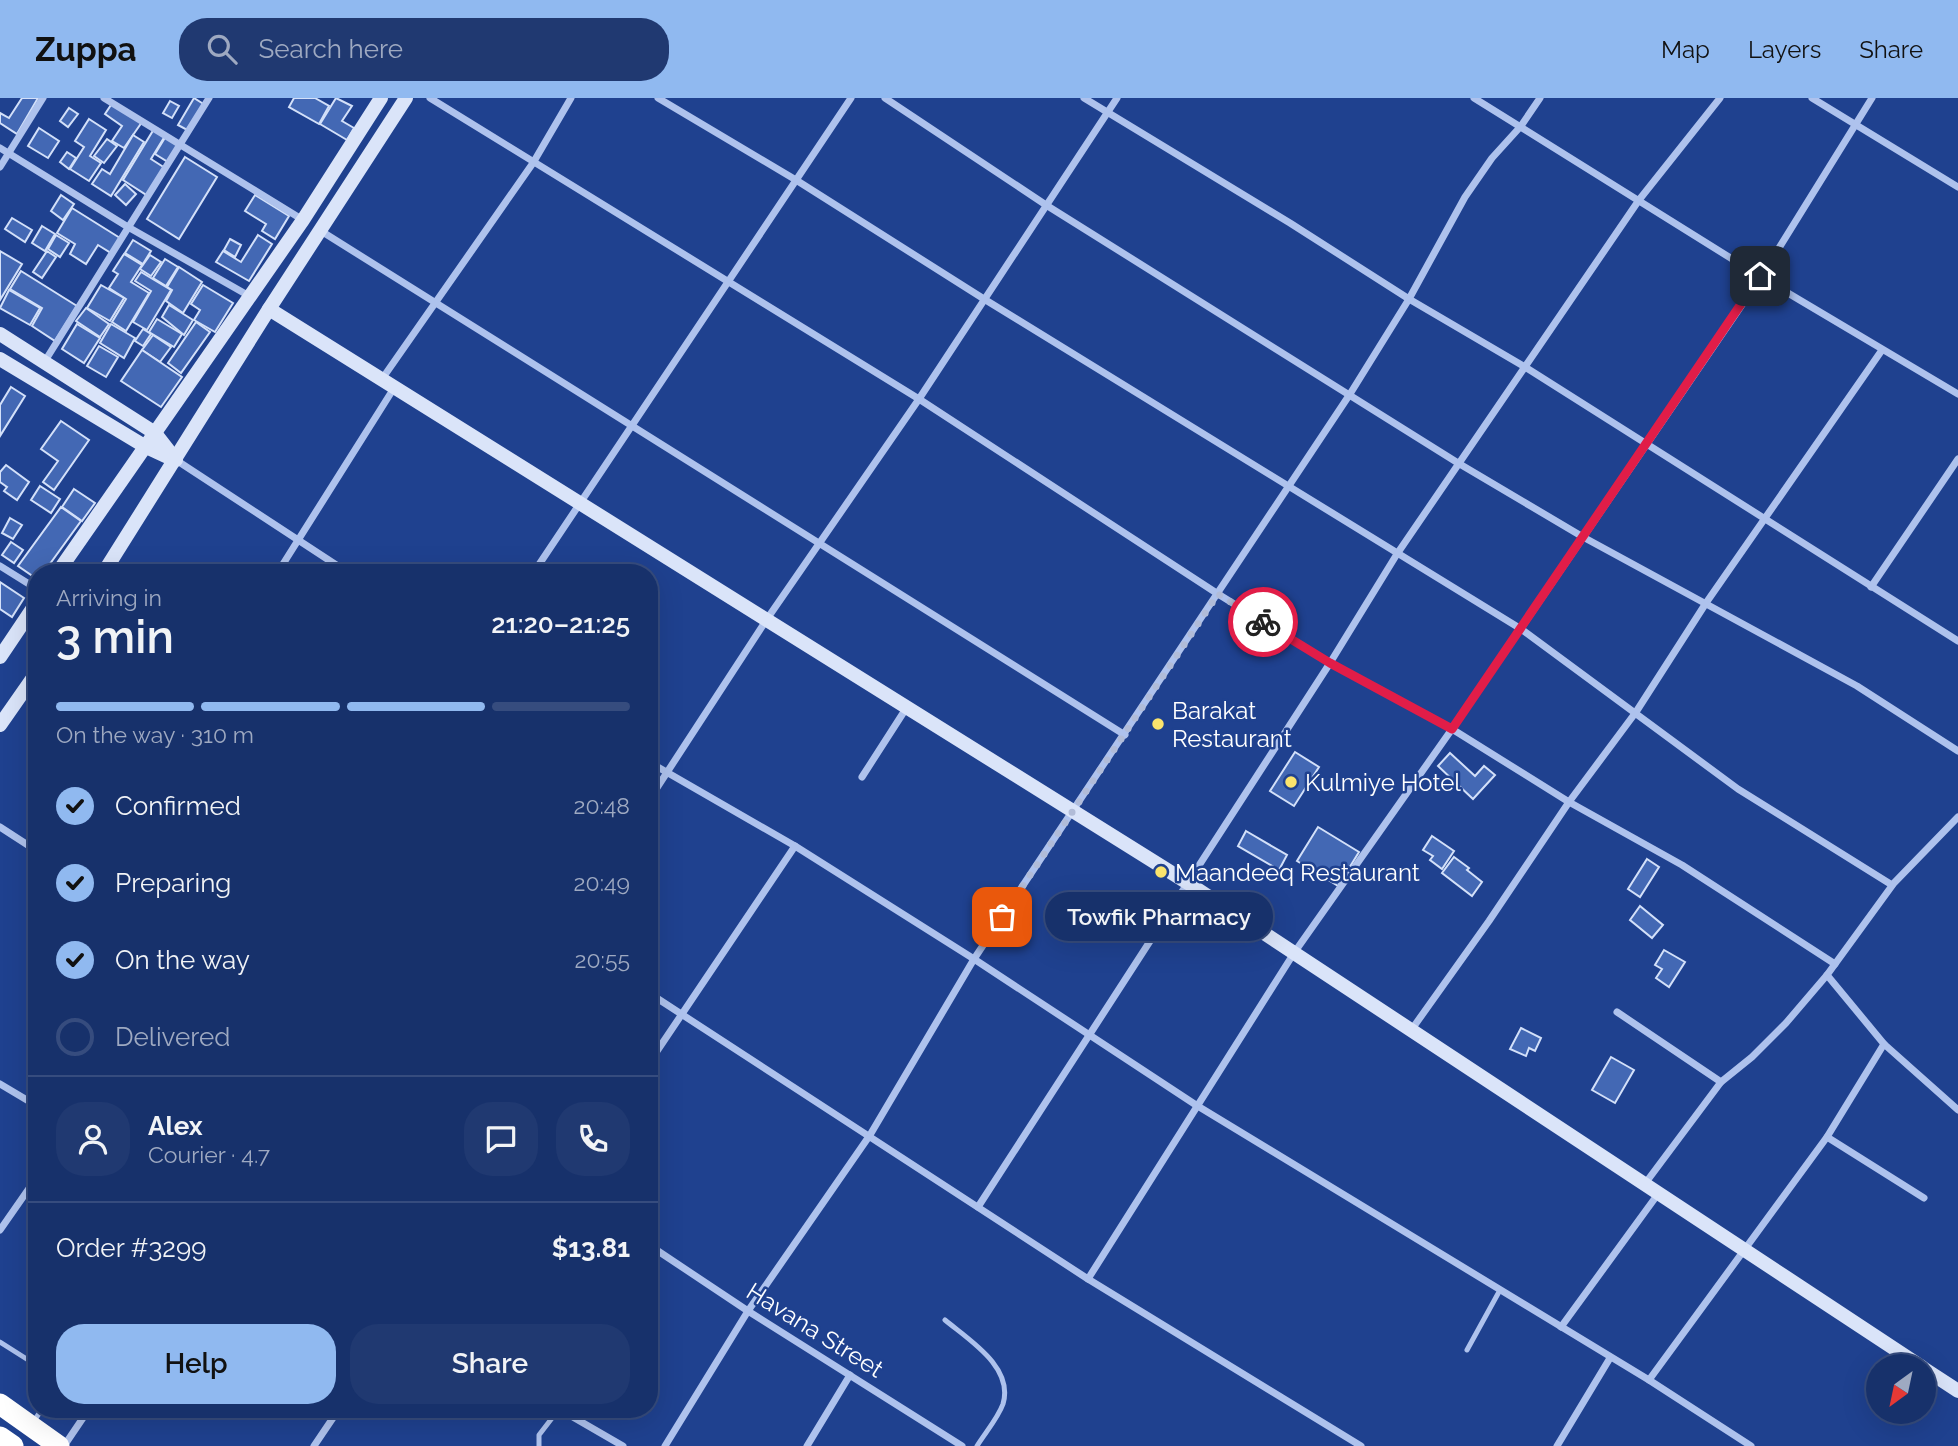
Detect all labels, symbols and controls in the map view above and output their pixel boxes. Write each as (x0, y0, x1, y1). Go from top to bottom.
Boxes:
search box (179, 18, 669, 81)
text: Zuppa (35, 30, 137, 69)
icon: search (203, 30, 241, 68)
text: Search here (259, 34, 403, 64)
text: Map (1661, 35, 1710, 64)
text: Layers (1748, 35, 1821, 64)
text: Share (1859, 35, 1923, 64)
pin (1730, 246, 1790, 306)
icon: home (1741, 257, 1779, 295)
text: Arriving in (56, 584, 162, 611)
courier (1228, 587, 1298, 657)
icon: bike (1244, 603, 1282, 641)
text: 21:20–21:25 (491, 609, 630, 639)
text: 3 min (56, 610, 174, 664)
place label: Barakat Restaurant (1172, 696, 1292, 753)
marker: Barakat Restaurant (1150, 716, 1166, 732)
text: On the way · 310 m (56, 721, 254, 748)
place label: Kulmiye Hotel (1305, 768, 1461, 797)
marker: Kulmiye Hotel (1283, 774, 1299, 790)
icon: check (56, 787, 94, 825)
text: Confirmed (115, 791, 241, 821)
text: 20:48 (573, 792, 630, 819)
place label: Maandeeq Restaurant (1175, 858, 1420, 887)
icon: check (56, 864, 94, 902)
marker: Maandeeq Restaurant (1153, 864, 1169, 880)
text: Preparing (115, 868, 231, 898)
text: 20:49 (574, 869, 630, 896)
pin (972, 887, 1032, 947)
callout: Towfik Pharmacy (1044, 892, 1272, 942)
icon: bag (983, 898, 1021, 936)
text: Towfik Pharmacy (1067, 903, 1251, 930)
icon: check (56, 941, 94, 979)
text: On the way (115, 945, 250, 975)
text: 20:55 (575, 946, 630, 973)
text: Delivered (115, 1022, 230, 1052)
button: person (56, 1102, 130, 1176)
button: chat (464, 1102, 538, 1176)
button: phone (556, 1102, 630, 1176)
text: Alex (148, 1111, 203, 1141)
text: Courier · 4.7 (148, 1141, 270, 1168)
text: Order #3299 (56, 1233, 206, 1263)
text: $13.81 (552, 1233, 630, 1263)
street label: Havana Street (741, 1276, 889, 1384)
button: Help (56, 1324, 336, 1404)
button: Share (350, 1324, 630, 1404)
north arrow (1866, 1354, 1936, 1424)
map controls (1866, 1354, 1936, 1424)

